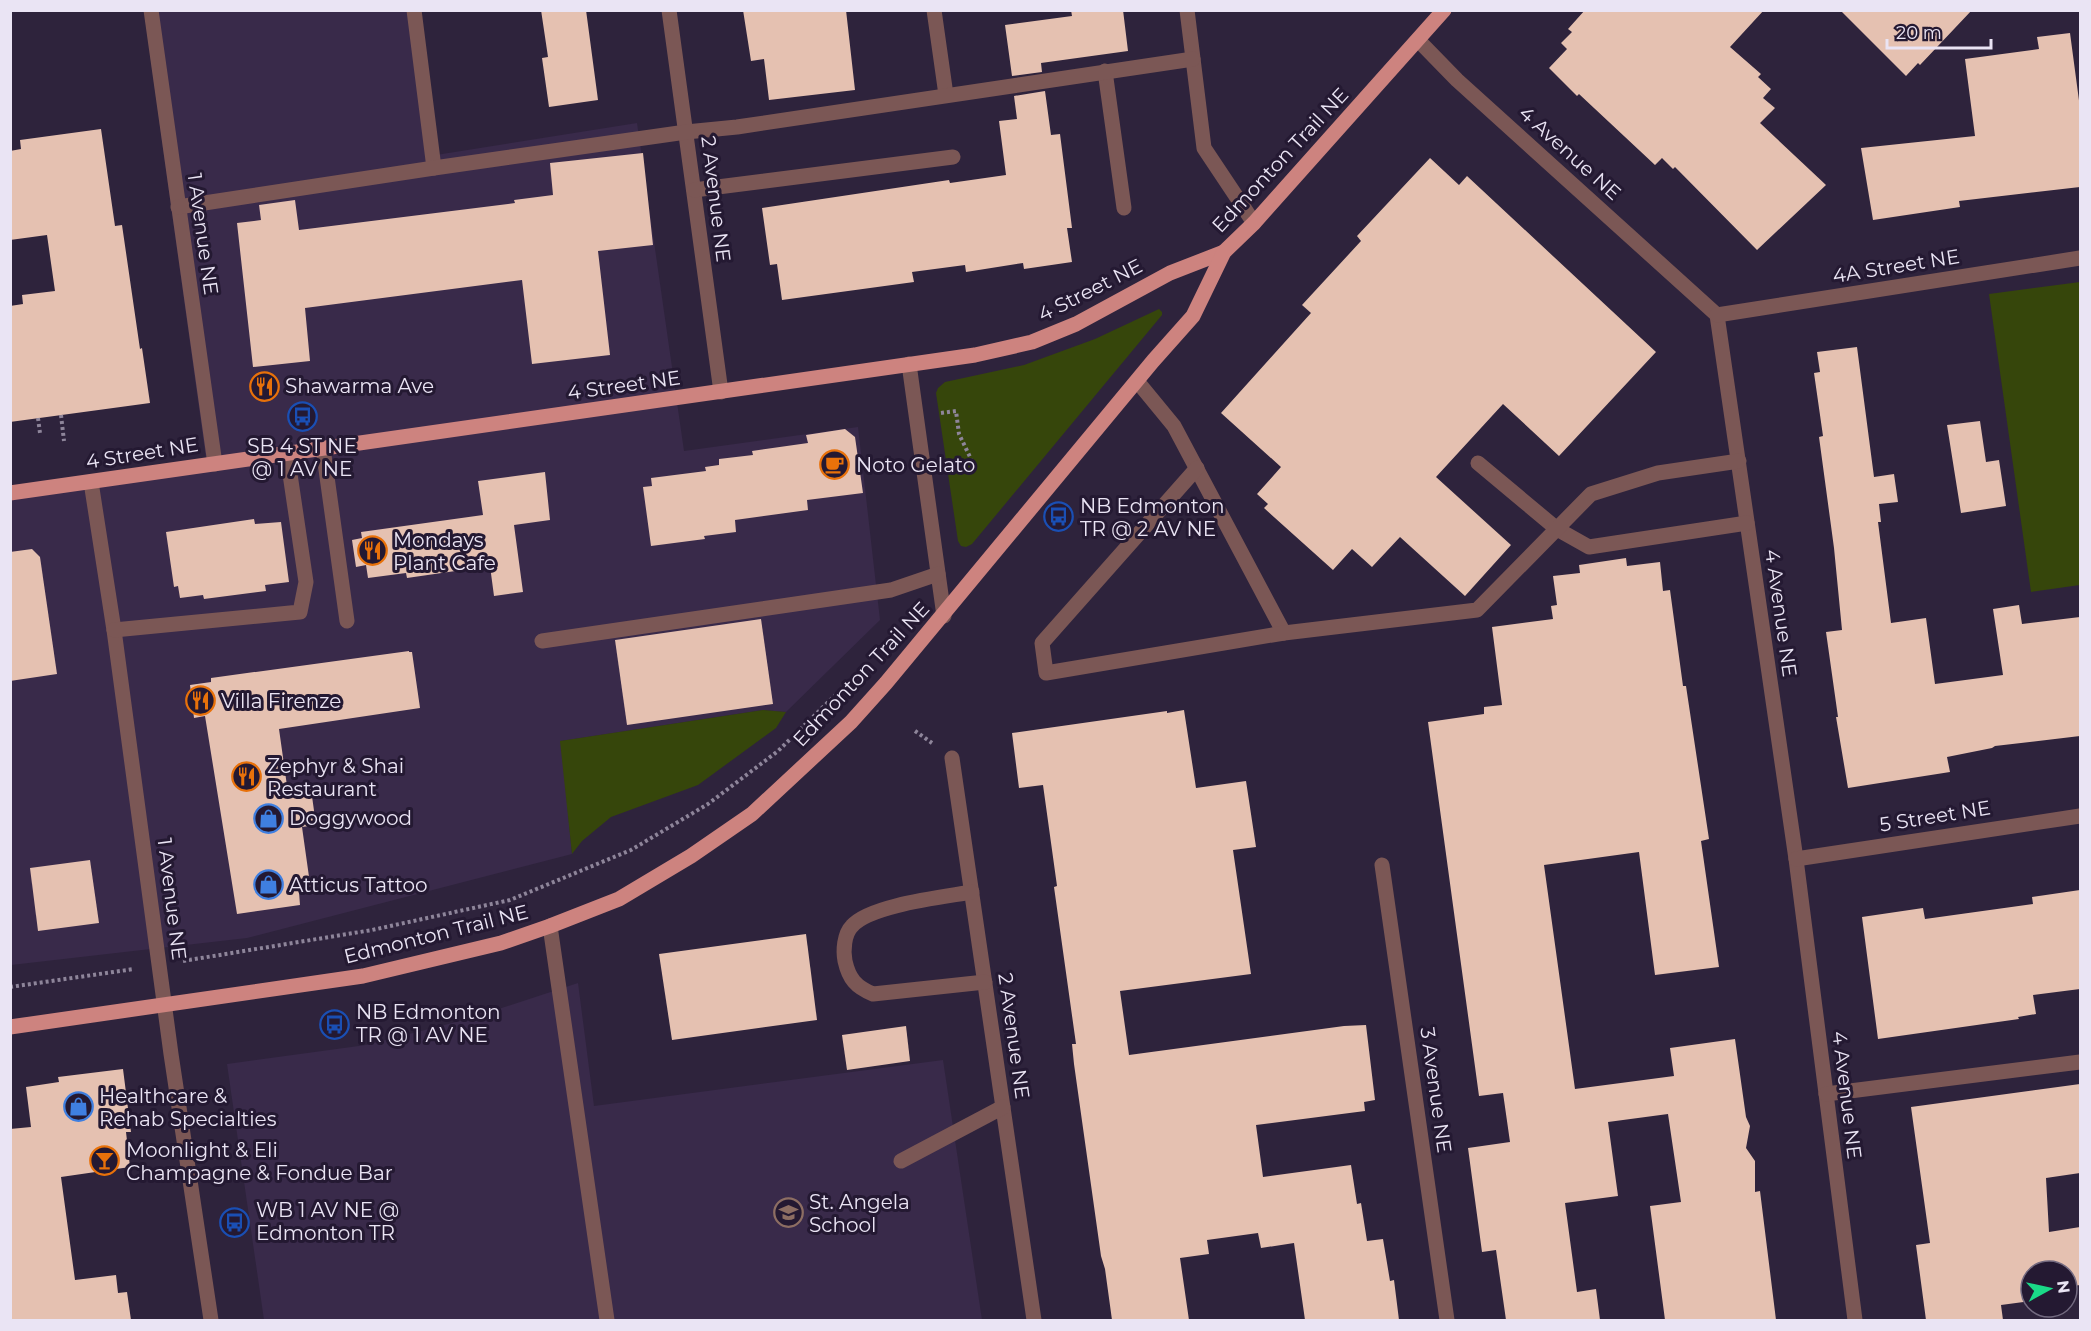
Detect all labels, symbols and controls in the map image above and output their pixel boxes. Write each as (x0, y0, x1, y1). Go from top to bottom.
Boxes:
scale bar (1887, 12, 1990, 50)
text: 20 m (1896, 22, 1942, 44)
street label: Edmonton Trail NE (1207, 83, 1353, 237)
street label: 4 Avenue NE (1514, 101, 1626, 205)
street label: 2 Avenue NE (696, 135, 736, 263)
street label: 1 Avenue NE (183, 172, 223, 296)
street label: 4A Street NE (1831, 244, 1961, 288)
street label: 4 Street NE (1034, 253, 1146, 327)
street label: 4 Street NE (566, 365, 682, 405)
restaurant icon: Shawarma Ave (248, 370, 280, 402)
place label: Shawarma Ave (285, 374, 434, 398)
bus stop icon: SB 4 ST NE @ 1 AV NE (286, 400, 318, 432)
street label: 4 Street NE (84, 432, 200, 474)
place label: SB 4 ST NE @ 1 AV NE (247, 434, 357, 481)
cafe icon: Noto Gelato (819, 449, 851, 481)
place label: Noto Gelato (856, 453, 975, 477)
place label: NB Edmonton TR @ 2 AV NE (1080, 494, 1224, 541)
bus stop icon: NB Edmonton TR @ 2 AV NE (1043, 501, 1075, 533)
place label: Mondays Plant Cafe (393, 528, 496, 575)
restaurant icon: Mondays Plant Cafe (356, 535, 388, 567)
street label: 4 Avenue NE (1760, 548, 1802, 678)
street label: Edmonton Trail NE (788, 597, 934, 751)
restaurant icon: Villa Firenze (184, 685, 216, 717)
place label: Villa Firenze (221, 689, 341, 713)
place label: Zephyr & Shai Restaurant (267, 754, 404, 801)
restaurant icon: Zephyr & Shai Restaurant (230, 761, 262, 793)
street label: 5 Street NE (1878, 795, 1992, 837)
shop icon: Doggywood (252, 802, 284, 834)
place label: Doggywood (289, 806, 412, 830)
street label: 1 Avenue NE (153, 837, 191, 961)
shop icon: Atticus Tattoo (252, 869, 284, 901)
place label: Atticus Tattoo (289, 873, 428, 897)
street label: Edmonton Trail NE (341, 899, 531, 969)
street label: 2 Avenue NE (993, 971, 1035, 1101)
place label: NB Edmonton TR @ 1 AV NE (356, 1000, 500, 1047)
bus stop icon: NB Edmonton TR @ 1 AV NE (319, 1008, 351, 1040)
street label: 3 Avenue NE (1415, 1026, 1457, 1154)
street label: 4 Avenue NE (1827, 1030, 1867, 1160)
place label: Healthcare & Rehab Specialties (99, 1084, 277, 1131)
shop icon: Healthcare & Rehab Specialties (62, 1091, 94, 1123)
place label: Moonlight & Eli Champagne & Fondue Bar (126, 1138, 393, 1185)
bar icon: Moonlight & Eli Champagne & Fondue Bar (89, 1145, 121, 1177)
place label: St. Angela School (809, 1190, 910, 1237)
school or university icon: St. Angela School (772, 1197, 804, 1229)
place label: WB 1 AV NE @ Edmonton TR (256, 1198, 399, 1245)
bus stop icon: WB 1 AV NE @ Edmonton TR (219, 1206, 251, 1238)
north arrow (2019, 1259, 2079, 1319)
text: N (2053, 1279, 2074, 1295)

